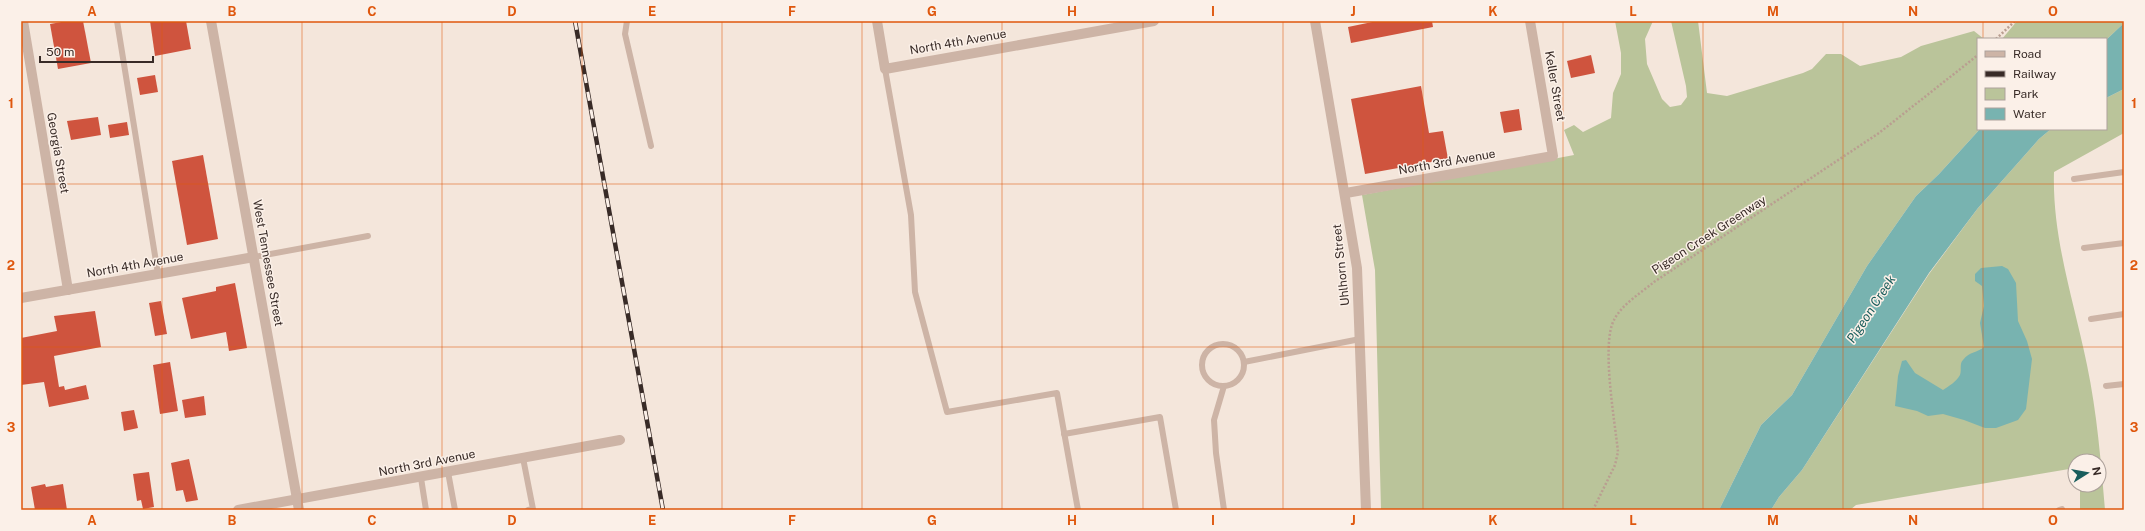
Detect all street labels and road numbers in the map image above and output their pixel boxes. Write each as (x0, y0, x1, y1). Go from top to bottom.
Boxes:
street label: North 4th Avenue (909, 27, 1008, 57)
street label: Keller Street (1542, 50, 1568, 122)
street label: Georgia Street (44, 111, 72, 195)
street label: North 3rd Avenue (1397, 147, 1497, 177)
street label: Pigeon Creek Greenway (1649, 193, 1769, 277)
street label: West Tennessee Street (250, 199, 286, 328)
street label: Uhlhorn Street (1330, 223, 1352, 307)
street label: North 4th Avenue (86, 250, 185, 280)
street label: North 3rd Avenue (377, 447, 477, 479)

